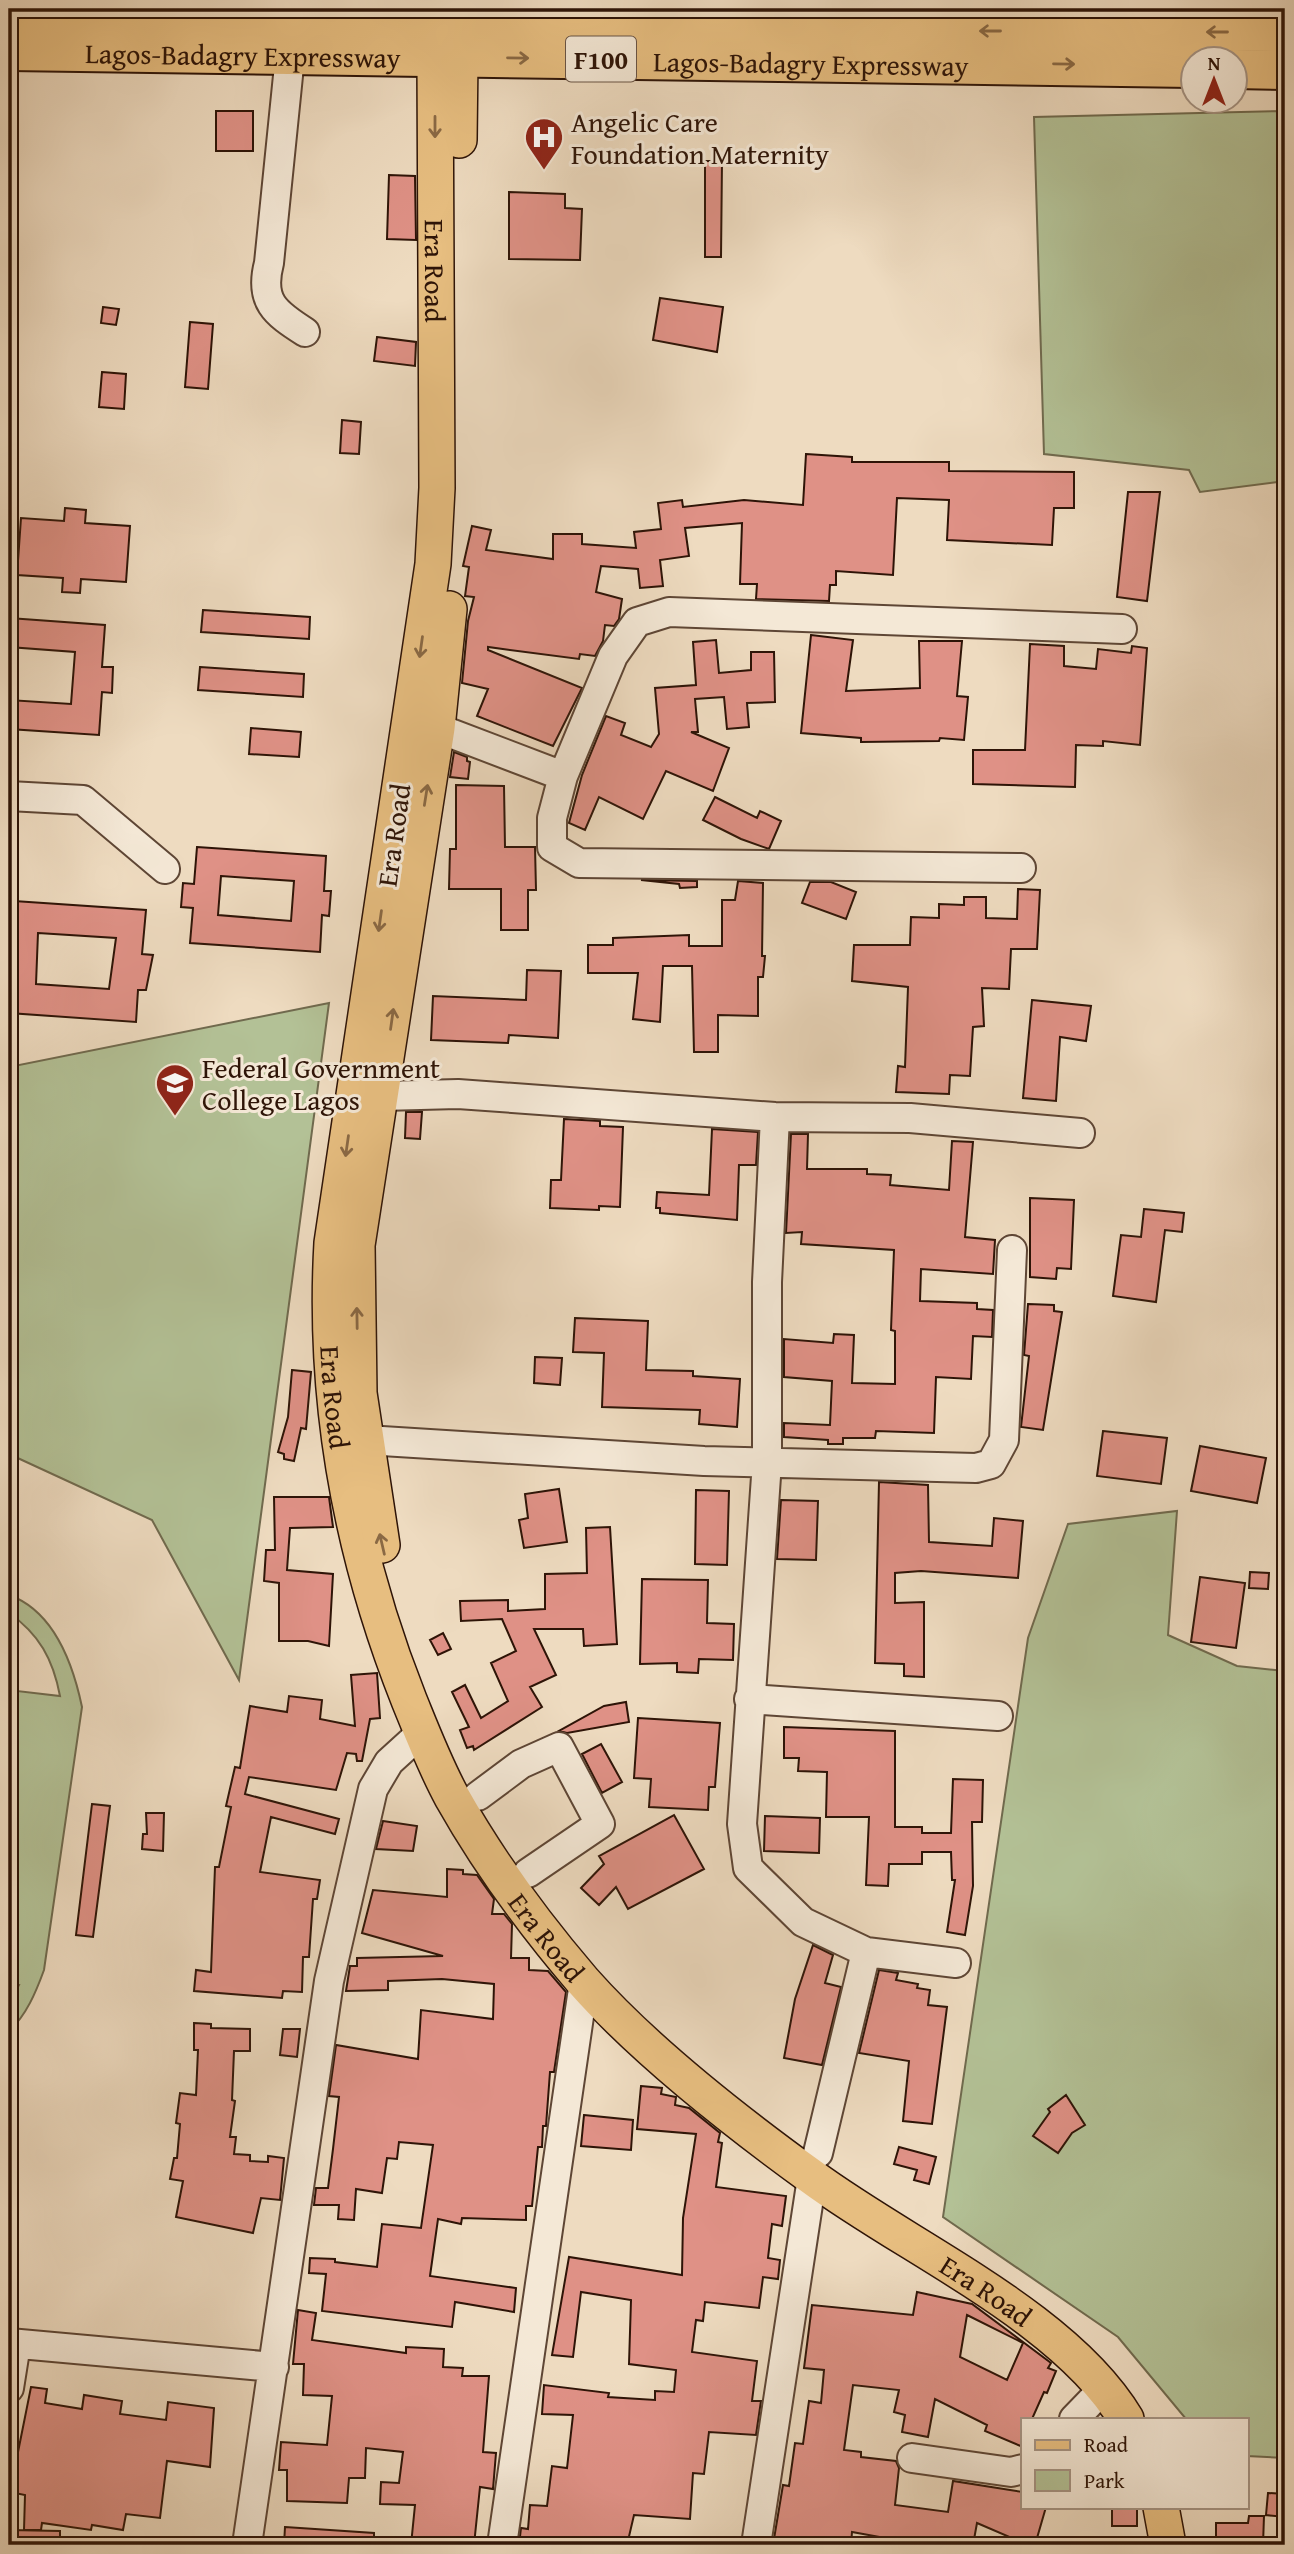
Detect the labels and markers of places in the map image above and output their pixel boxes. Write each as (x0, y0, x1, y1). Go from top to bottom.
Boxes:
place label: Angelic Care Foundation Maternity (571, 101, 829, 174)
hospital icon: Angelic Care Foundation Maternity (523, 116, 565, 171)
place label: Federal Government College Lagos (202, 1047, 440, 1120)
school or university icon: Federal Government College Lagos (154, 1062, 196, 1117)

